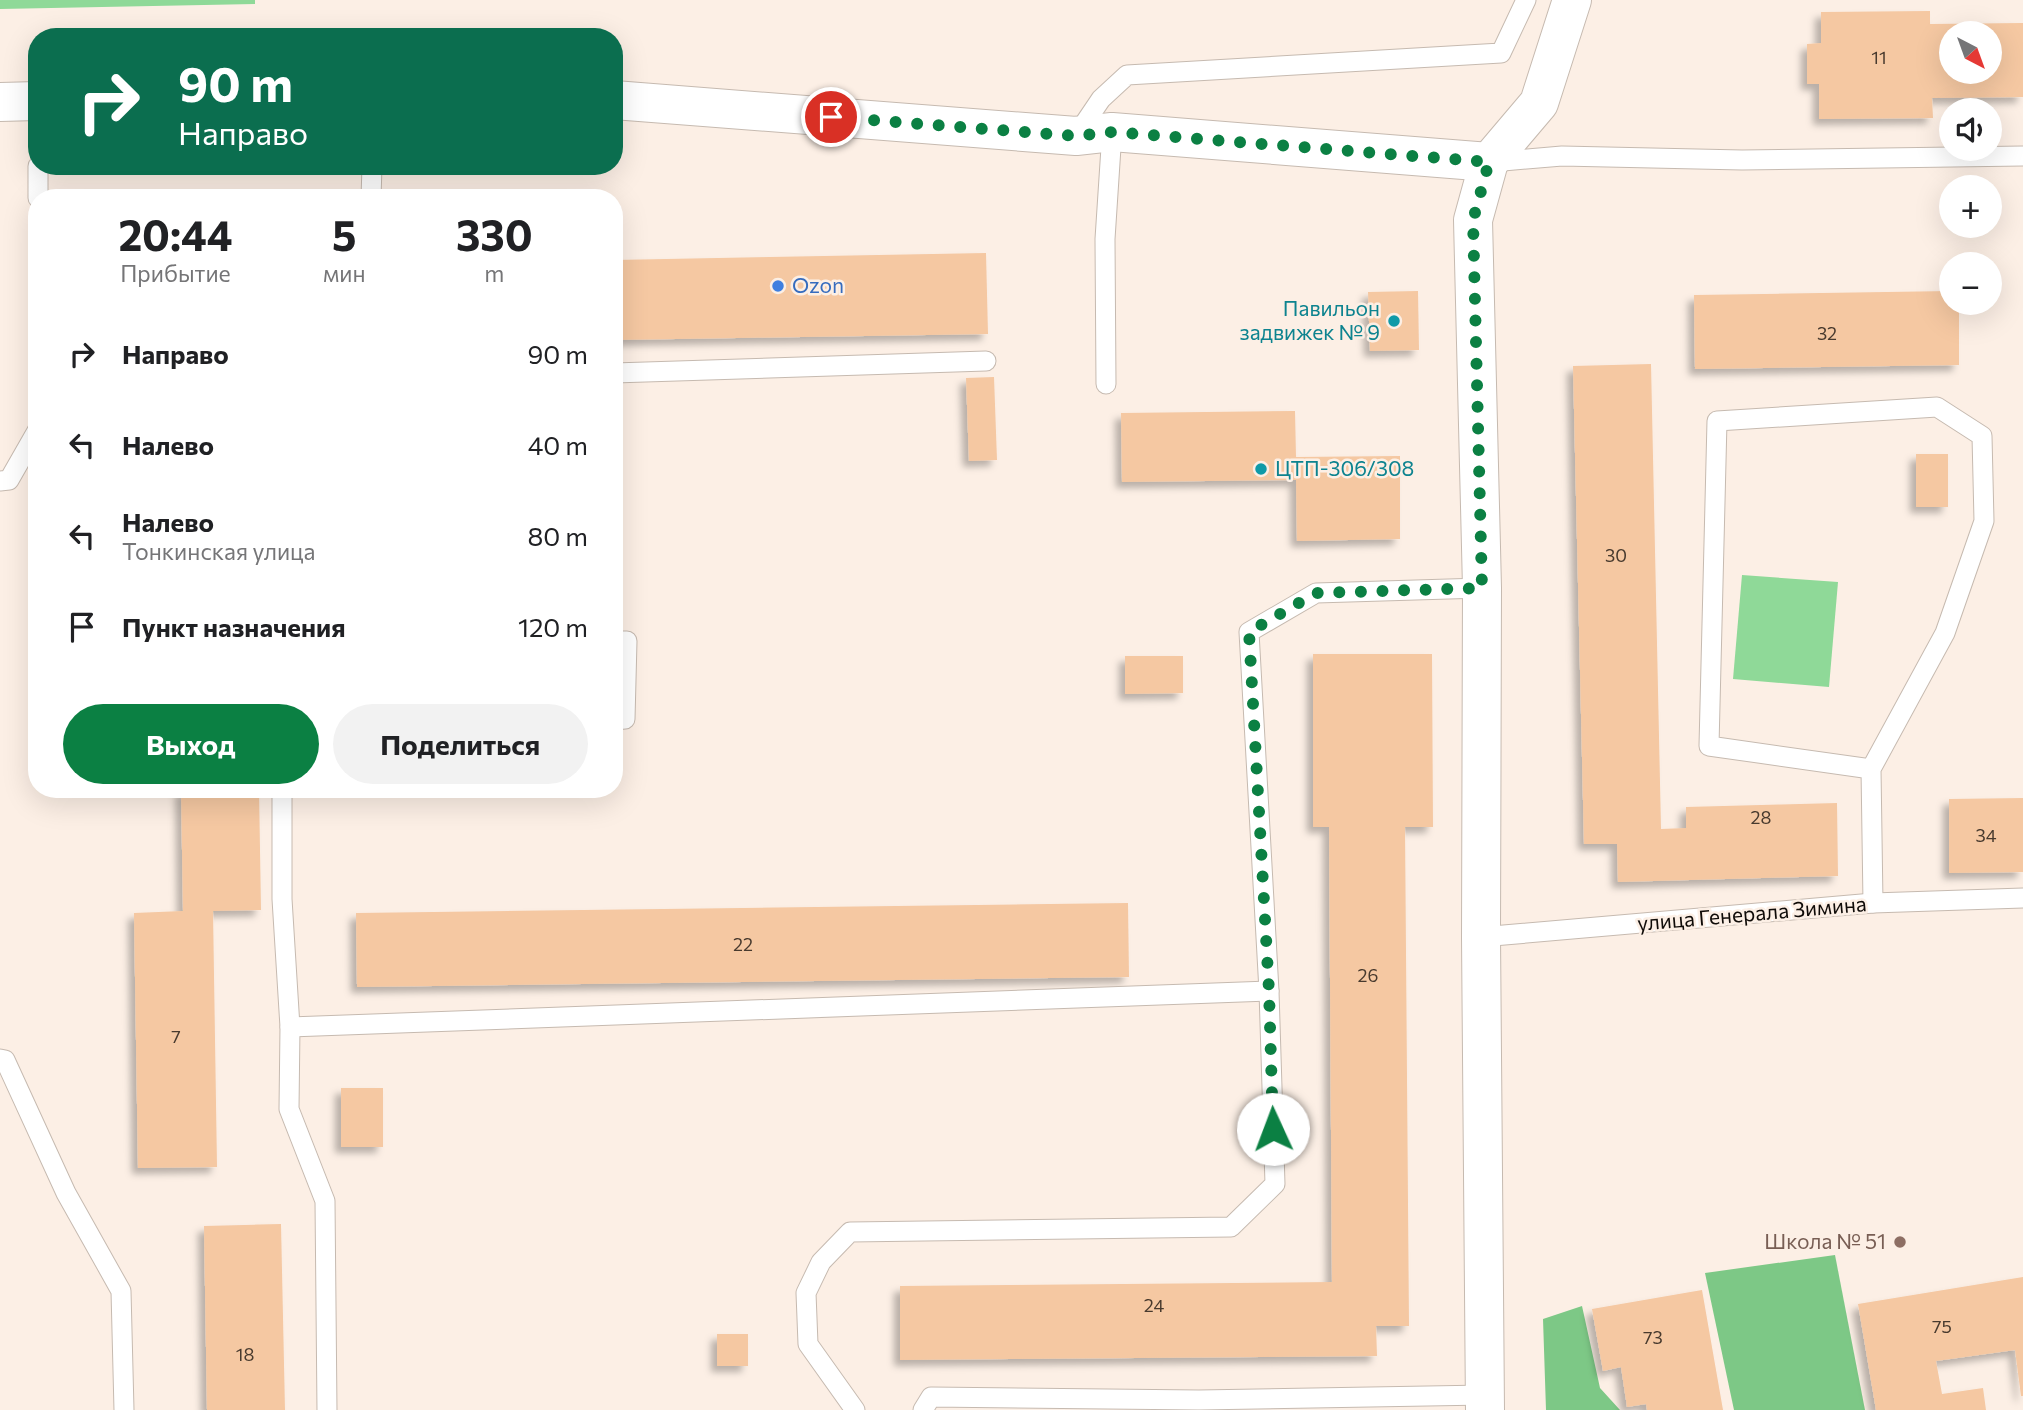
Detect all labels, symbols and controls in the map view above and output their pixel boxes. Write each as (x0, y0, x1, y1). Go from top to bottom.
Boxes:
north arrow (1939, 21, 2002, 84)
map controls (1939, 21, 2002, 315)
house number: 11 (1871, 46, 1887, 68)
text: 90 m (178, 52, 293, 112)
icon: right (63, 56, 154, 147)
pin (801, 87, 861, 147)
icon: arrive (812, 98, 850, 136)
button: sound (1939, 98, 2002, 161)
text: Направо (178, 112, 308, 152)
button: + (1939, 175, 2002, 238)
text: 20:44 (118, 208, 233, 260)
text: 5 (332, 208, 357, 260)
text: 330 (456, 208, 533, 260)
button: − (1939, 252, 2002, 315)
text: Прибытие (120, 259, 231, 287)
text: мин (323, 259, 366, 287)
text: m (484, 259, 504, 287)
place label: Ozon (792, 272, 844, 297)
marker: Ozon (770, 278, 786, 294)
place label: Павильон задвижек № 9 (1240, 295, 1380, 344)
marker: Павильон задвижек № 9 (1386, 313, 1402, 329)
house number: 32 (1817, 322, 1837, 344)
icon: right (63, 335, 101, 373)
text: Направо (122, 338, 229, 369)
text: 90 m (528, 338, 588, 369)
icon: left (63, 426, 101, 464)
text: Налево (122, 429, 214, 460)
text: 40 m (528, 429, 588, 460)
place label: ЦТП-306/308 (1275, 455, 1414, 480)
marker: ЦТП-306/308 (1253, 461, 1269, 477)
text: Налево (122, 506, 214, 537)
icon: left (63, 517, 101, 555)
text: 80 m (528, 520, 588, 551)
text: Тонкинская улица (122, 537, 315, 565)
house number: 30 (1605, 544, 1627, 566)
icon: arrive (63, 608, 101, 646)
text: Пункт назначения (122, 611, 346, 642)
text: 120 m (518, 611, 588, 642)
button: Выход (63, 704, 319, 784)
button: Поделиться (333, 704, 588, 784)
house number: 28 (1751, 806, 1772, 828)
house number: 34 (1975, 824, 1997, 846)
street label: улица Генерала Зимина (1636, 890, 1867, 935)
house number: 22 (733, 933, 753, 955)
house number: 26 (1358, 964, 1378, 986)
house number: 7 (171, 1025, 181, 1047)
position arrow (1236, 1092, 1310, 1166)
place label: Школа № 51 (1764, 1228, 1886, 1253)
marker: Школа № 51 (1892, 1234, 1908, 1250)
house number: 24 (1144, 1294, 1164, 1316)
house number: 75 (1932, 1315, 1952, 1337)
house number: 73 (1643, 1326, 1663, 1348)
house number: 18 (236, 1343, 254, 1365)

